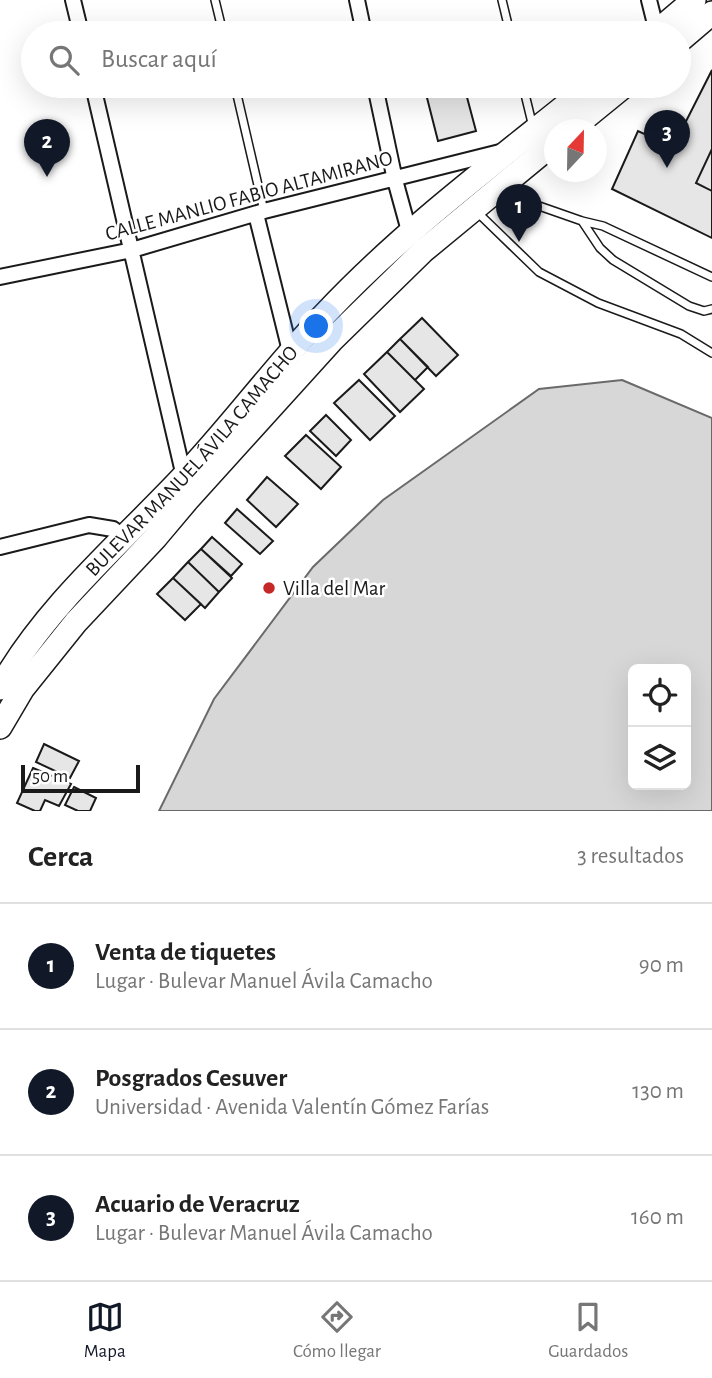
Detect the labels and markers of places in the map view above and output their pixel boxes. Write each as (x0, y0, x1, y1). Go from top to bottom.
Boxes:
pin: 3 (644, 110, 690, 168)
pin: 2 (24, 119, 70, 177)
pin: 1 (496, 184, 542, 242)
place label: Villa del Mar (283, 578, 386, 599)
marker: Villa del Mar (261, 580, 277, 596)

